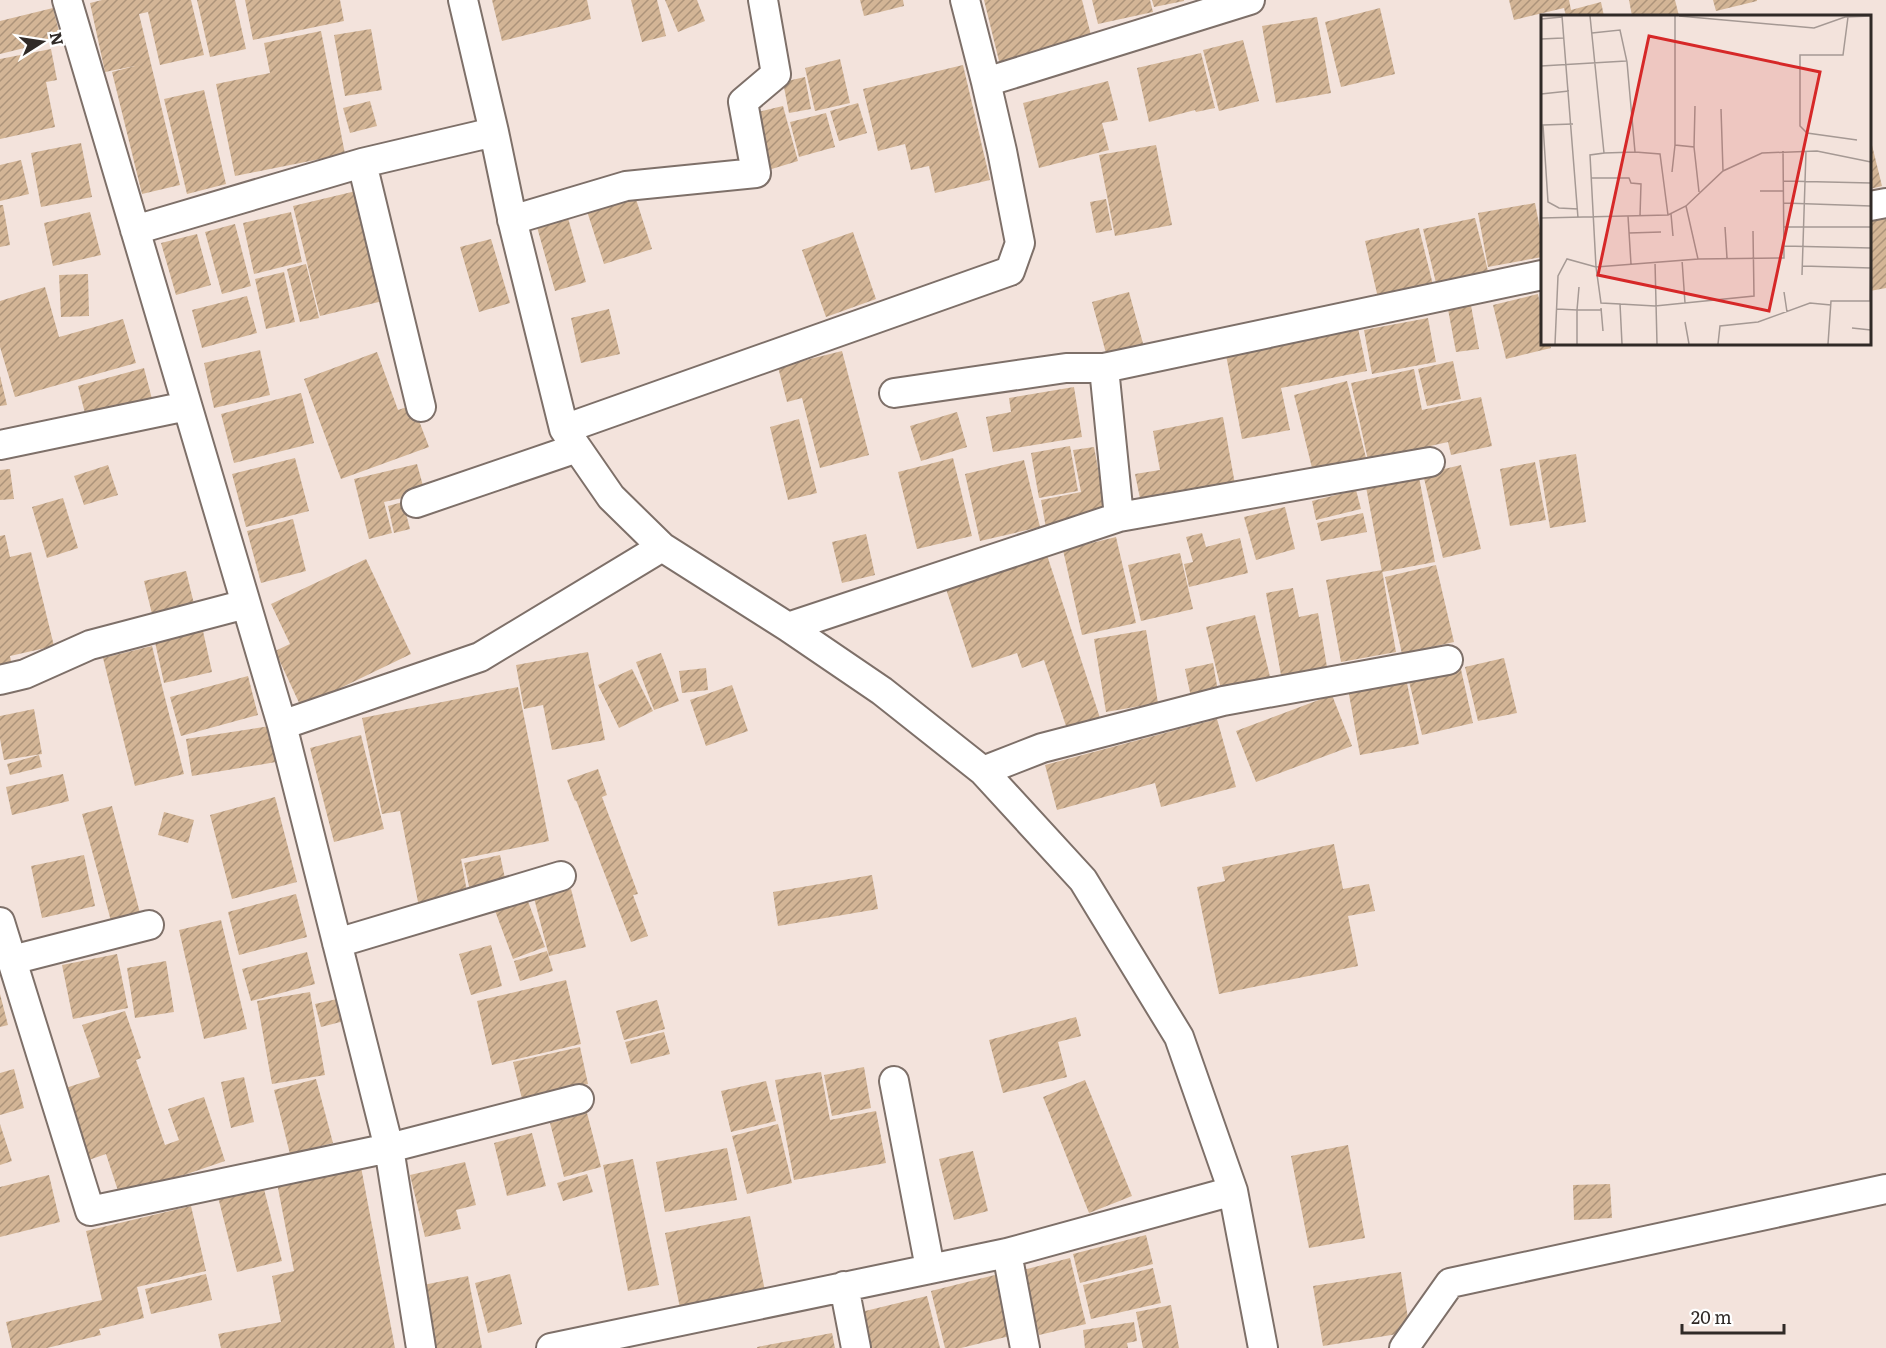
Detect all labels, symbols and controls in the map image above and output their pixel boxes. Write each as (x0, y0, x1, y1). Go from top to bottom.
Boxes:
north arrow (12, 12, 72, 72)
inset map (1541, 15, 1871, 345)
text: N (45, 30, 71, 48)
scale bar (1682, 1297, 1784, 1335)
text: 20 m (1691, 1303, 1732, 1330)

